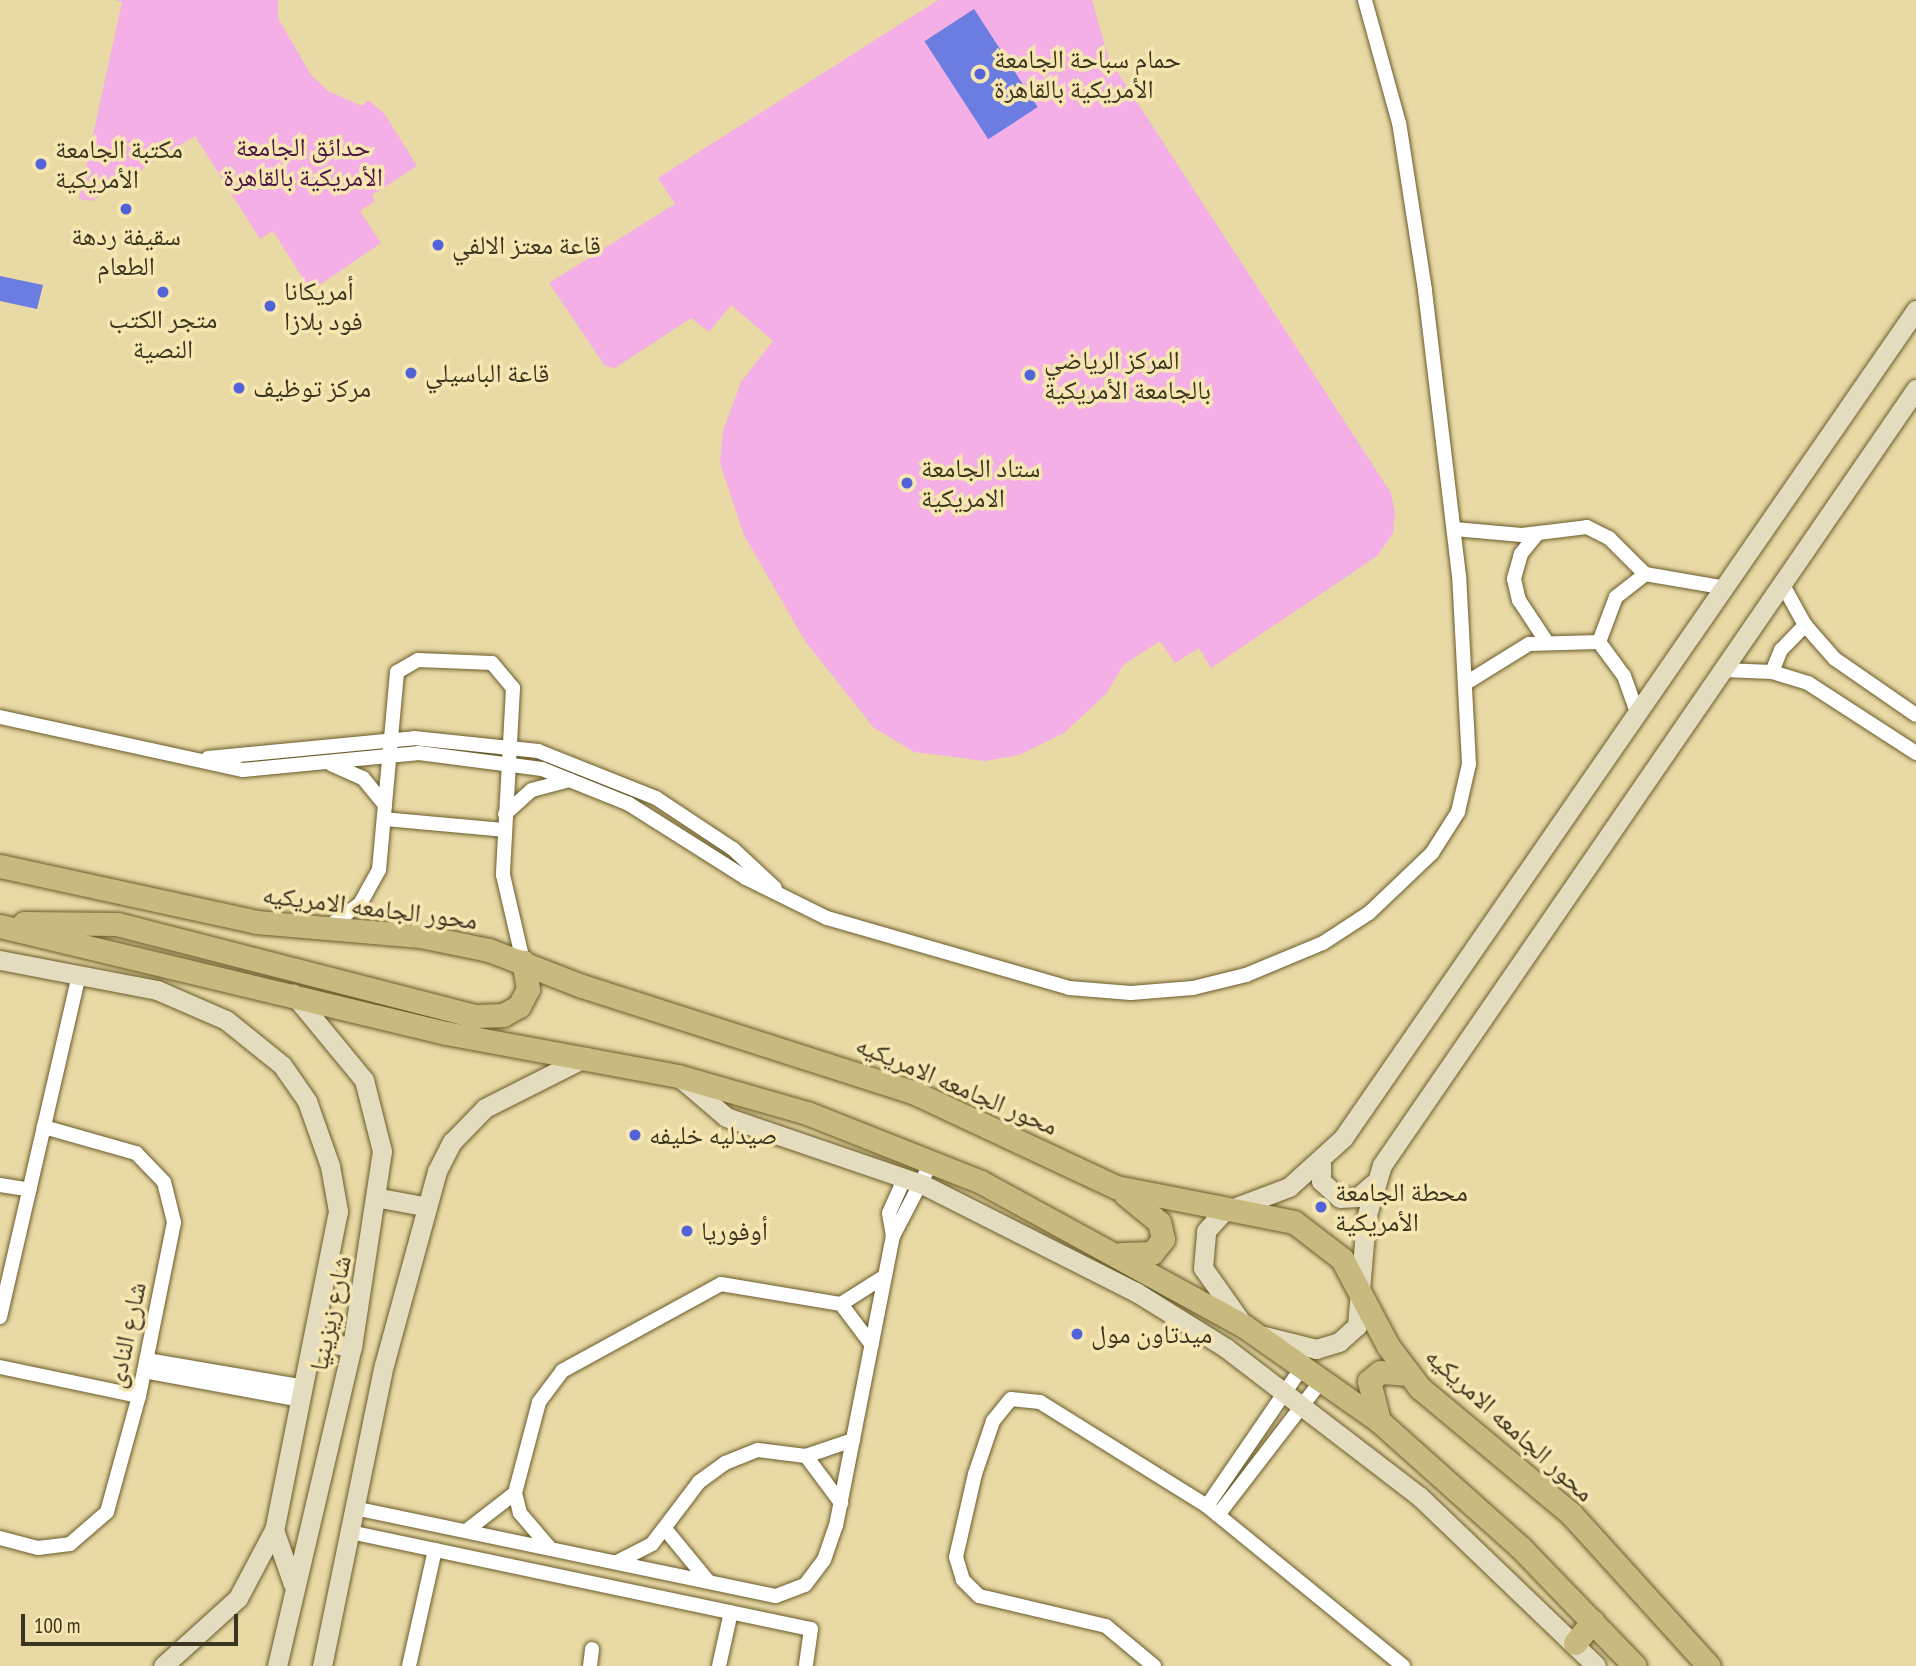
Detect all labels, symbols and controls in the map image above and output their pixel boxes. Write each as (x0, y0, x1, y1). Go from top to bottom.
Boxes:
place label: حمام سباحة الجامعة الأمريكية بالقاهرة (994, 43, 1181, 104)
marker: حمام سباحة الجامعة الأمريكية بالقاهرة (972, 66, 988, 82)
park label: حدائق الجامعة الأمريكية بالقاهرة (223, 131, 383, 192)
place label: مكتبة الجامعة الأمريكية (55, 133, 183, 194)
marker: مكتبة الجامعة الأمريكية (33, 156, 49, 172)
marker: سقيفة ردهة الطعام (118, 201, 134, 217)
place label: سقيفة ردهة الطعام (71, 220, 181, 282)
place label: قاعة معتز الالفي (452, 229, 601, 261)
marker: قاعة معتز الالفي (430, 237, 446, 253)
place label: أمريكانا فود بلازا (284, 275, 363, 336)
marker: متجر الكتب النصية (155, 284, 171, 300)
marker: أمريكانا فود بلازا (262, 298, 278, 314)
place label: متجر الكتب النصية (109, 303, 217, 364)
place label: المركز الرياضي بالجامعة الأمريكية (1044, 344, 1211, 406)
place label: قاعة الباسيلي (425, 357, 549, 389)
marker: قاعة الباسيلي (403, 365, 419, 381)
marker: المركز الرياضي بالجامعة الأمريكية (1022, 367, 1038, 383)
place label: مركز توظيف (253, 372, 371, 404)
marker: مركز توظيف (231, 380, 247, 396)
place label: ستاد الجامعة الامريكية (921, 452, 1040, 514)
marker: ستاد الجامعة الامريكية (899, 475, 915, 491)
street label: محور الجامعه الامريكيه (261, 878, 479, 936)
street label: محور الجامعه الامريكيه (851, 1028, 1063, 1142)
place label: صيدليه خليفه (649, 1119, 777, 1151)
marker: صيدليه خليفه (627, 1127, 643, 1143)
place label: محطة الجامعة الأمريكية (1335, 1176, 1468, 1238)
marker: محطة الجامعة الأمريكية (1313, 1199, 1329, 1215)
place label: أوفوريا (701, 1215, 768, 1247)
marker: أوفوريا (679, 1223, 695, 1239)
street label: شارع زيزينيا (303, 1253, 357, 1373)
street label: شارع النادى (100, 1279, 152, 1391)
place label: ميدتاون مول (1091, 1318, 1212, 1350)
marker: ميدتاون مول (1069, 1326, 1085, 1342)
street label: محور الجامعه الامريكيه (1419, 1340, 1601, 1508)
scale bar (24, 1600, 242, 1644)
text: 100 m (34, 1612, 80, 1639)

